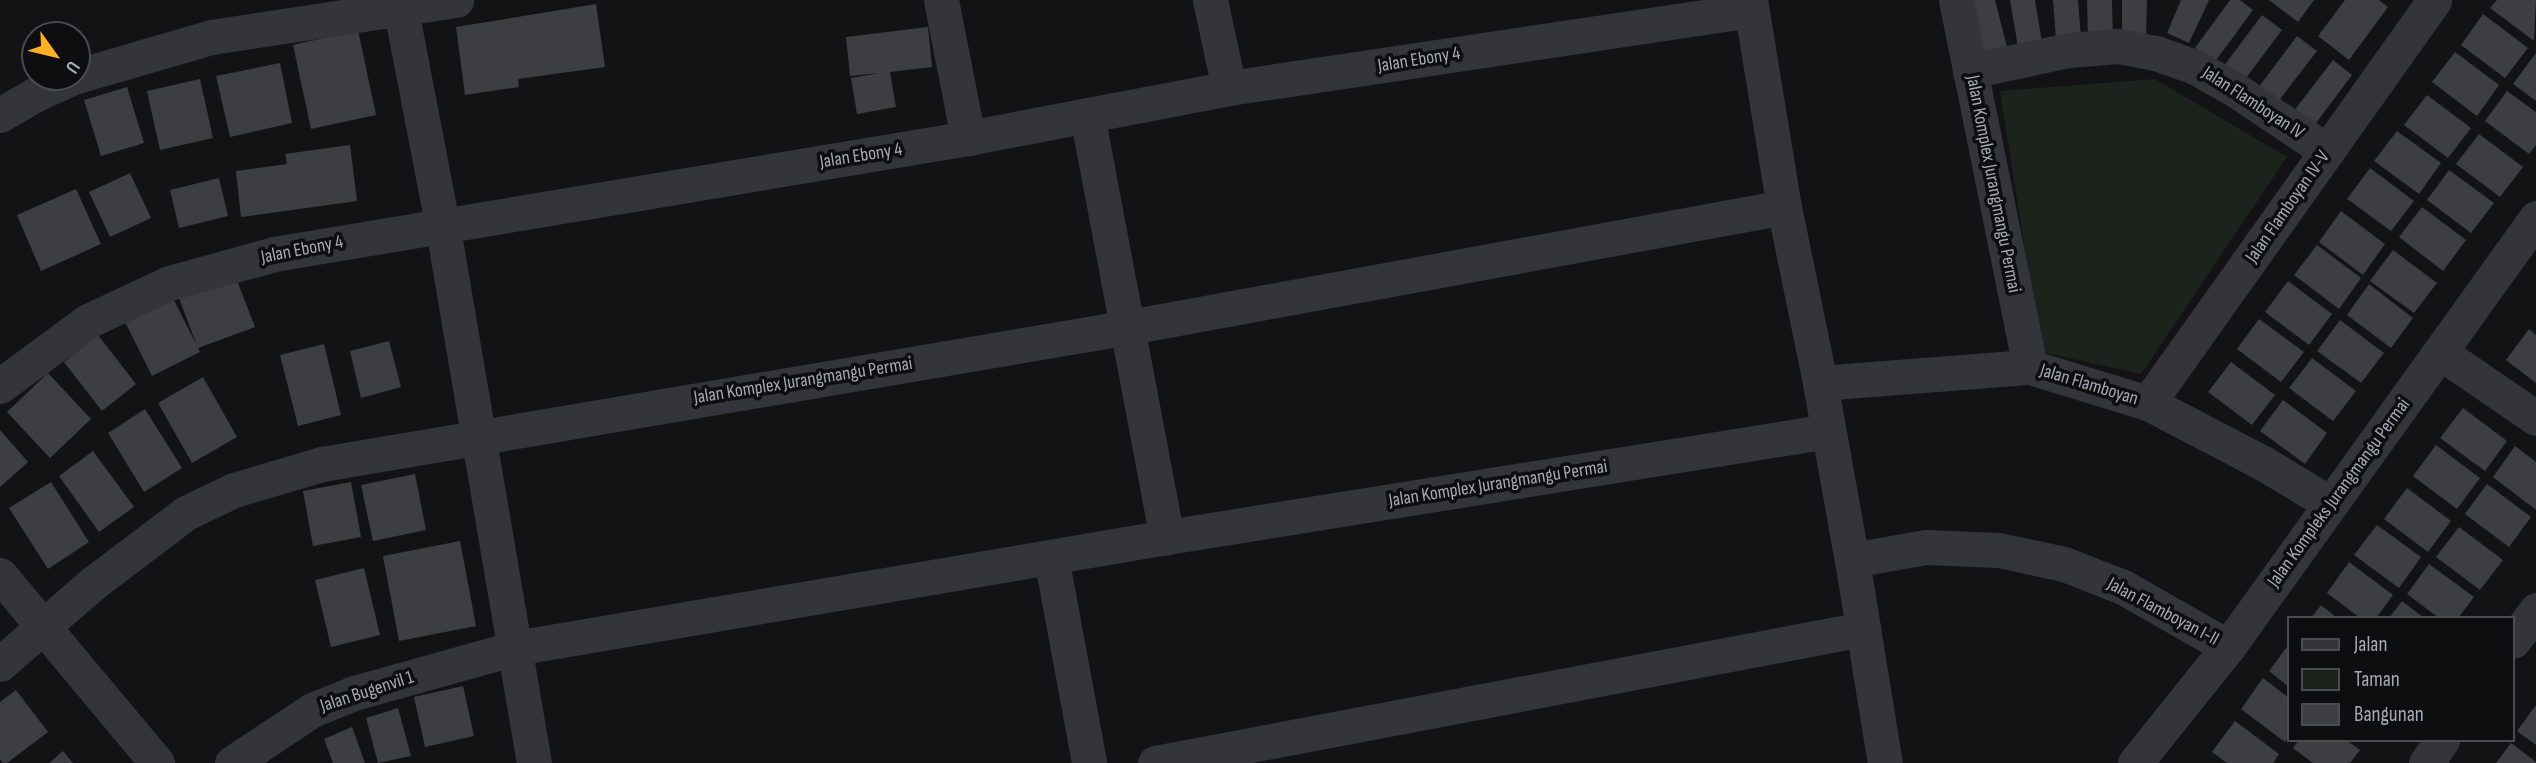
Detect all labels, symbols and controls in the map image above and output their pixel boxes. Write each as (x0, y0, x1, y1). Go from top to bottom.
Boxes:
north arrow (21, 21, 91, 91)
street label: Jalan Ebony 4 (1376, 42, 1462, 78)
text: U (60, 56, 84, 77)
street label: Jalan Flamboyan IV (2198, 62, 2308, 144)
street label: Jalan Komplex Jurangmangu Permai (1961, 73, 2025, 295)
street label: Jalan Ebony 4 (818, 138, 904, 174)
street label: Jalan Flamboyan IV-V (2241, 147, 2335, 267)
street label: Jalan Ebony 4 (259, 231, 345, 269)
street label: Jalan Komplex Jurangmangu Permai (692, 352, 914, 410)
street label: Jalan Flamboyan (2037, 359, 2141, 411)
street label: Jalan Kompleks Jurangmangu Permai (2263, 394, 2415, 592)
street label: Jalan Komplex Jurangmangu Permai (1387, 455, 1609, 513)
street label: Jalan Flamboyan I-II (2103, 573, 2223, 651)
legend (2288, 616, 2515, 742)
text: Jalan (2354, 632, 2387, 657)
street label: Jalan Bugenvil 1 (317, 666, 417, 718)
text: Taman (2354, 667, 2400, 692)
text: Bangunan (2354, 702, 2424, 727)

